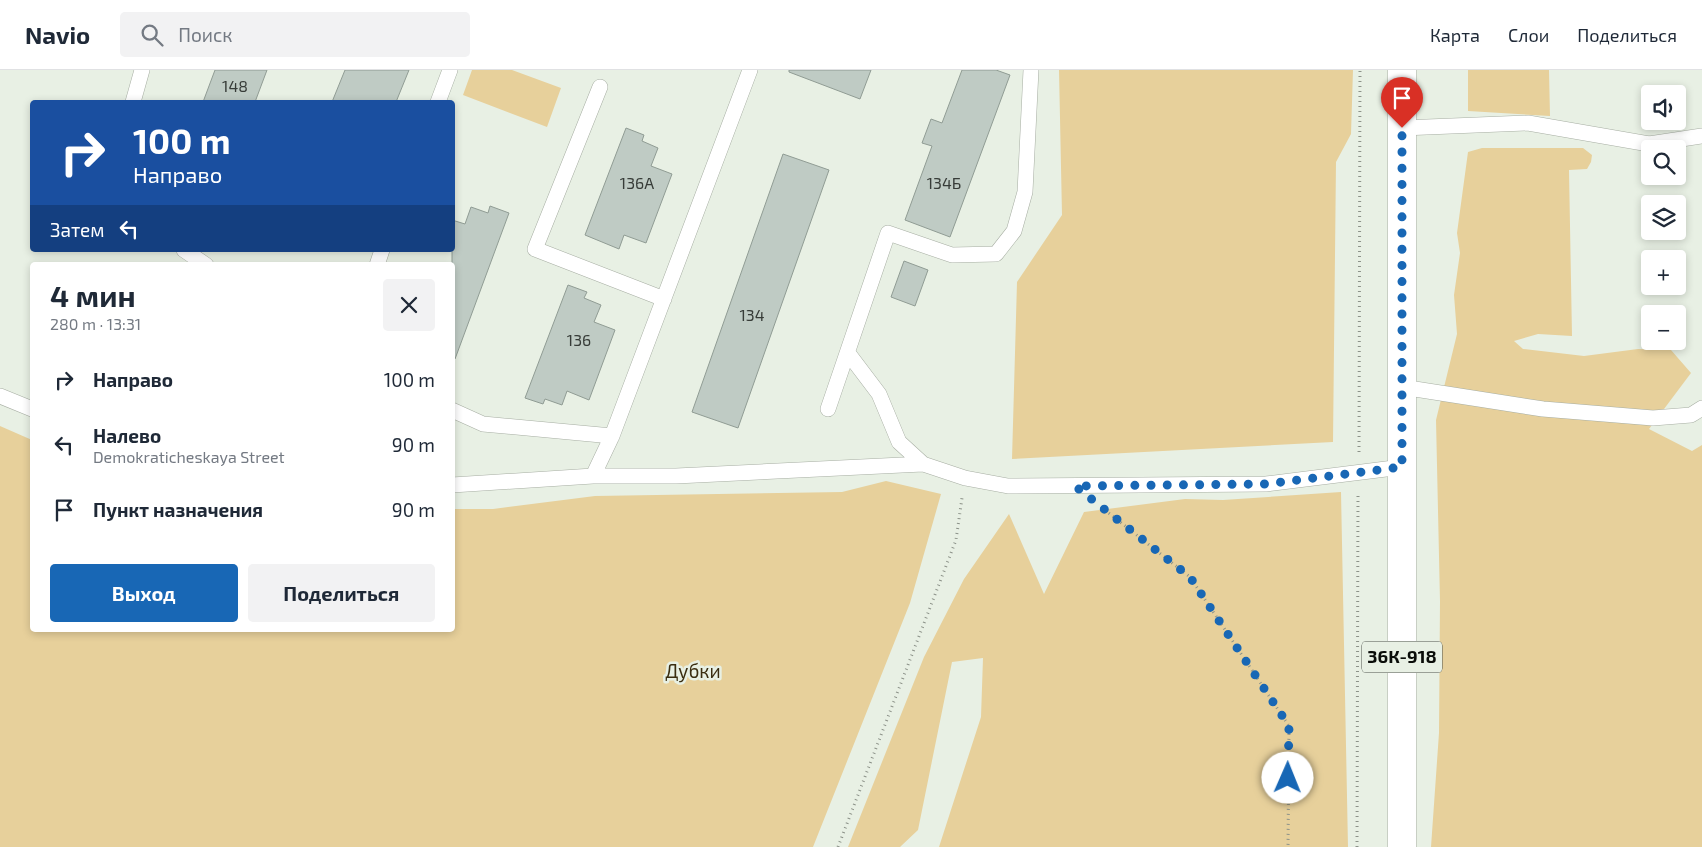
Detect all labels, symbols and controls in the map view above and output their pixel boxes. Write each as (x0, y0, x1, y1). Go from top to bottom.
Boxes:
search box (120, 12, 470, 57)
text: Navio (25, 20, 90, 49)
icon: search (138, 21, 166, 49)
text: Поиск (178, 23, 233, 46)
text: Карта (1430, 24, 1480, 46)
text: Слои (1508, 24, 1549, 46)
text: Поделиться (1577, 24, 1677, 46)
house number: 148 (222, 76, 248, 95)
pin (1381, 77, 1423, 128)
icon: arrive (1388, 84, 1416, 112)
map controls (1641, 85, 1686, 350)
button: sound (1641, 85, 1686, 130)
text: 100 m (133, 119, 231, 161)
icon: right (50, 120, 115, 185)
button: search (1641, 140, 1686, 185)
text: Направо (133, 161, 222, 187)
house number: 136A (620, 173, 654, 192)
house number: 134Б (927, 173, 961, 192)
button: layers (1641, 195, 1686, 240)
icon: left (115, 215, 143, 243)
text: Затем (50, 218, 105, 241)
button: + (1641, 250, 1686, 295)
text: 4 мин (50, 277, 136, 313)
button: close (383, 279, 435, 331)
house number: 134 (739, 305, 765, 324)
button: − (1641, 305, 1686, 350)
text: 280 m · 13:31 (50, 314, 141, 333)
house number: 136 (567, 330, 591, 349)
icon: right (50, 366, 78, 394)
text: Направо (93, 368, 173, 391)
text: 100 m (384, 368, 435, 391)
text: Налево (93, 424, 161, 447)
icon: left (50, 431, 78, 459)
text: 90 m (392, 433, 435, 456)
text: Demokraticheskaya Street (93, 447, 285, 466)
icon: arrive (50, 496, 78, 524)
text: Пункт назначения (93, 498, 263, 521)
text: 90 m (392, 498, 435, 521)
button: Выход (50, 564, 238, 622)
button: Поделиться (248, 564, 435, 622)
road number: 36К-918 (1362, 642, 1442, 672)
park label: Дубки (665, 659, 721, 683)
position arrow (1261, 751, 1313, 803)

